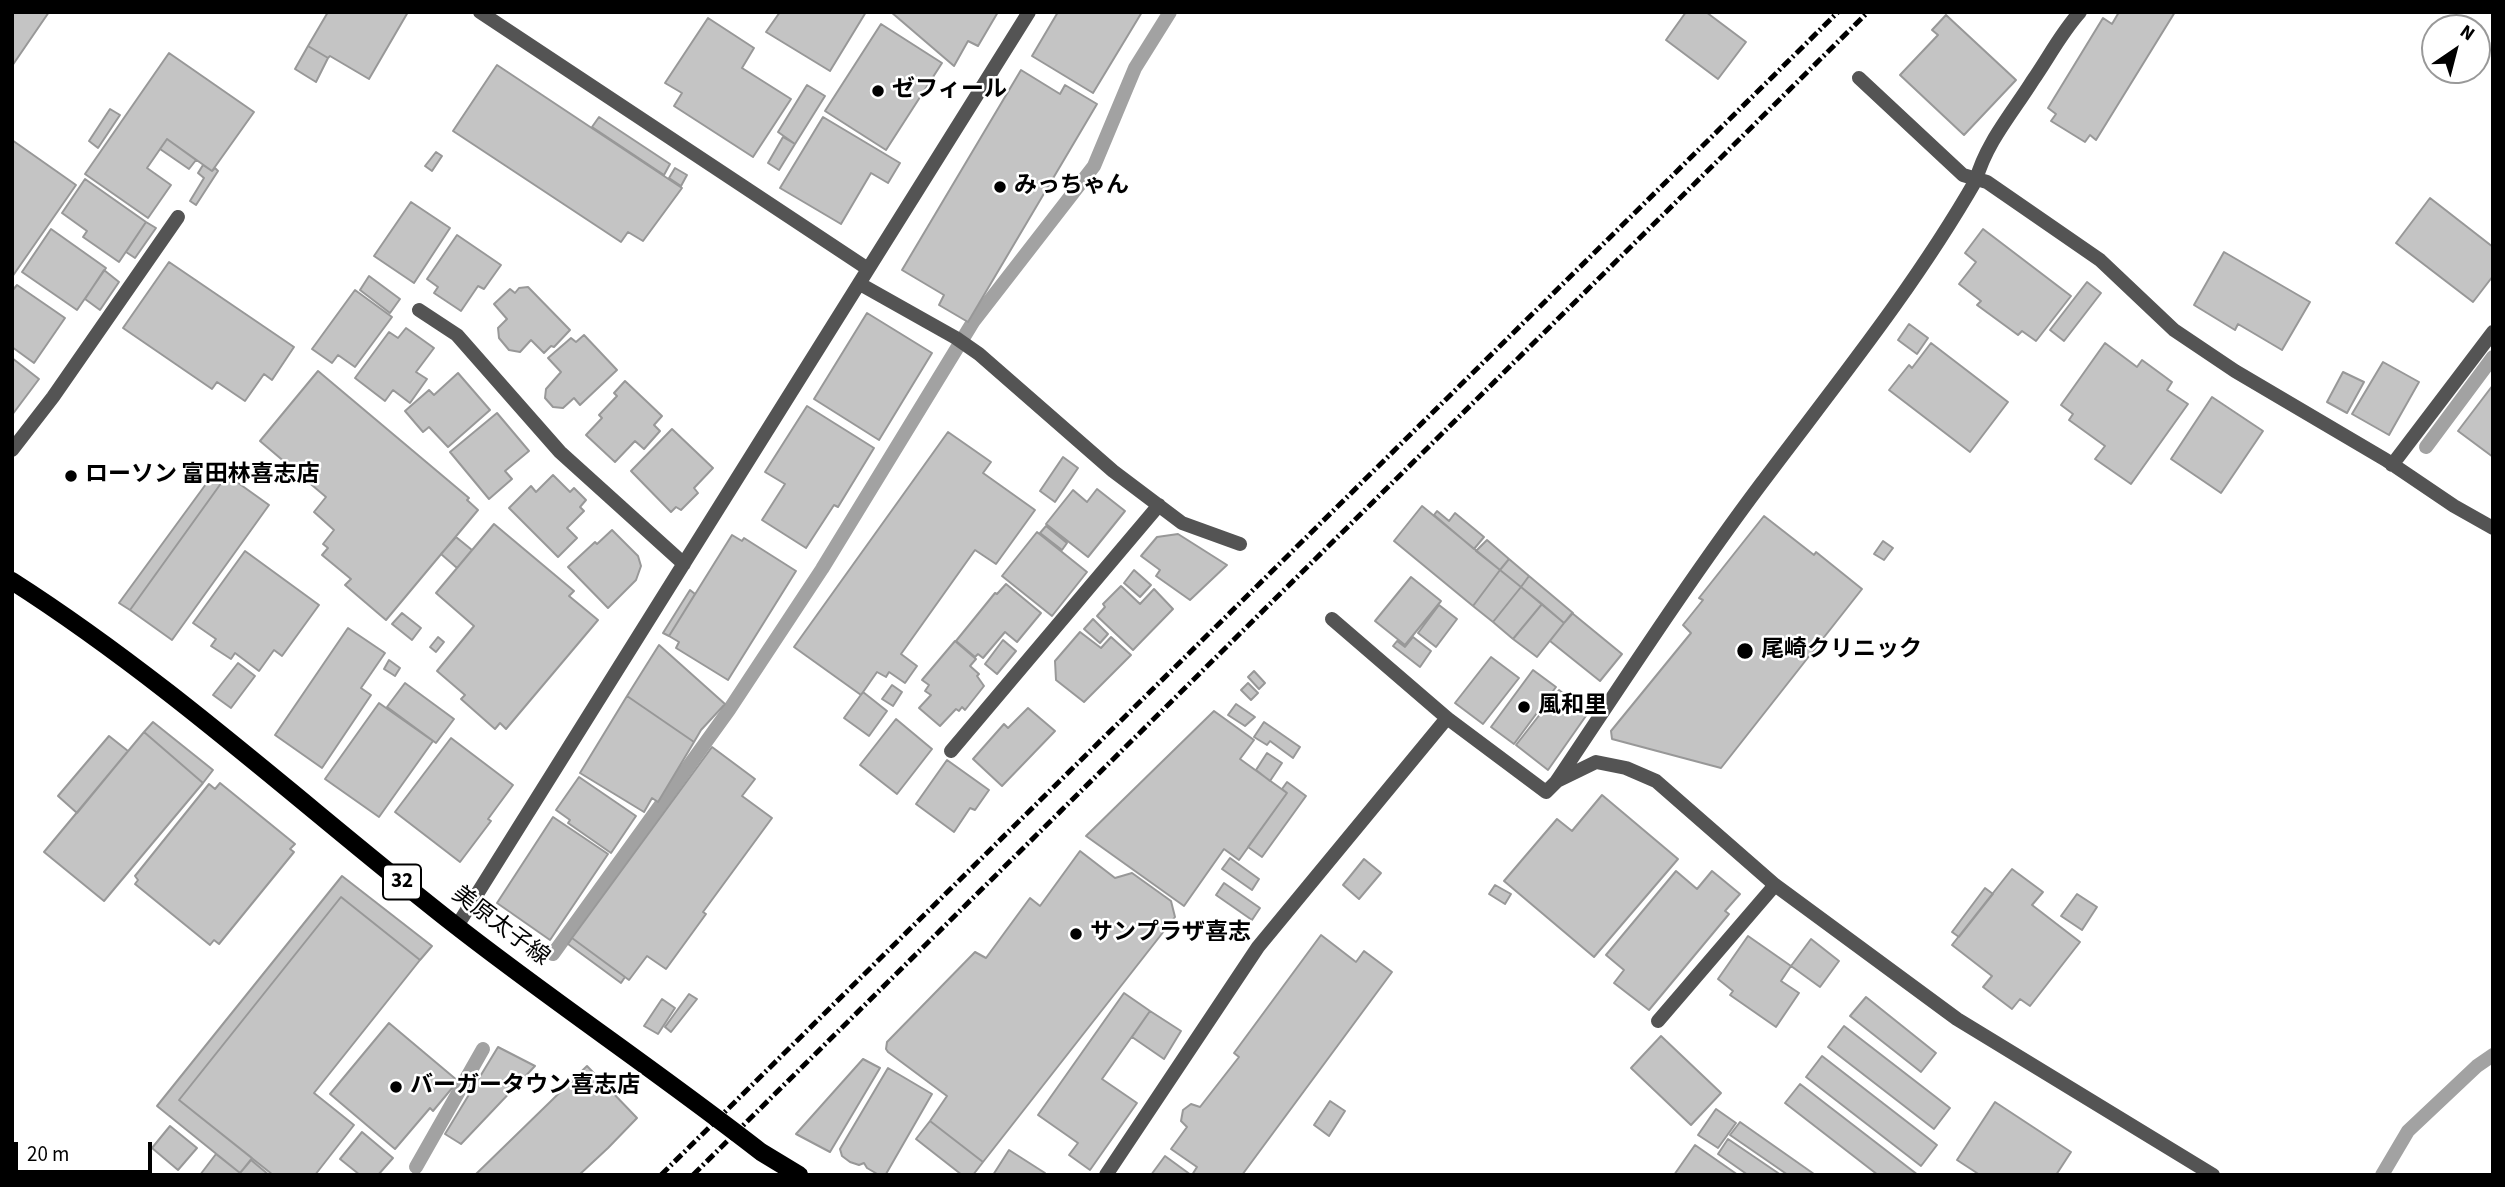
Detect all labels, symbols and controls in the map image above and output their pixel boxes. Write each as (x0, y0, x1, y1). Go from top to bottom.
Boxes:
north arrow (2421, 14, 2491, 84)
text: N (2454, 18, 2480, 48)
place label: ゼフィール (892, 77, 1007, 105)
marker: ゼフィール (870, 83, 886, 99)
place label: みっちゃん (1014, 173, 1129, 201)
marker: みっちゃん (992, 179, 1008, 195)
place label: ローソン 富田林喜志店 (85, 462, 320, 490)
marker: ローソン 富田林喜志店 (63, 468, 79, 484)
place label: 尾崎クリニック (1761, 637, 1922, 665)
marker: 尾崎クリニック (1735, 641, 1755, 661)
place label: 風和里 (1538, 693, 1607, 721)
marker: 風和里 (1516, 699, 1532, 715)
road number: 32 (383, 864, 421, 900)
street label: 美原太子線 (446, 881, 554, 973)
place label: サンプラザ喜志 (1090, 920, 1251, 948)
marker: サンプラザ喜志 (1068, 926, 1084, 942)
place label: バーガータウン喜志店 (410, 1073, 640, 1101)
marker: バーガータウン喜志店 (388, 1079, 404, 1095)
scale bar (18, 1128, 156, 1172)
text: 20 m (27, 1139, 69, 1169)

